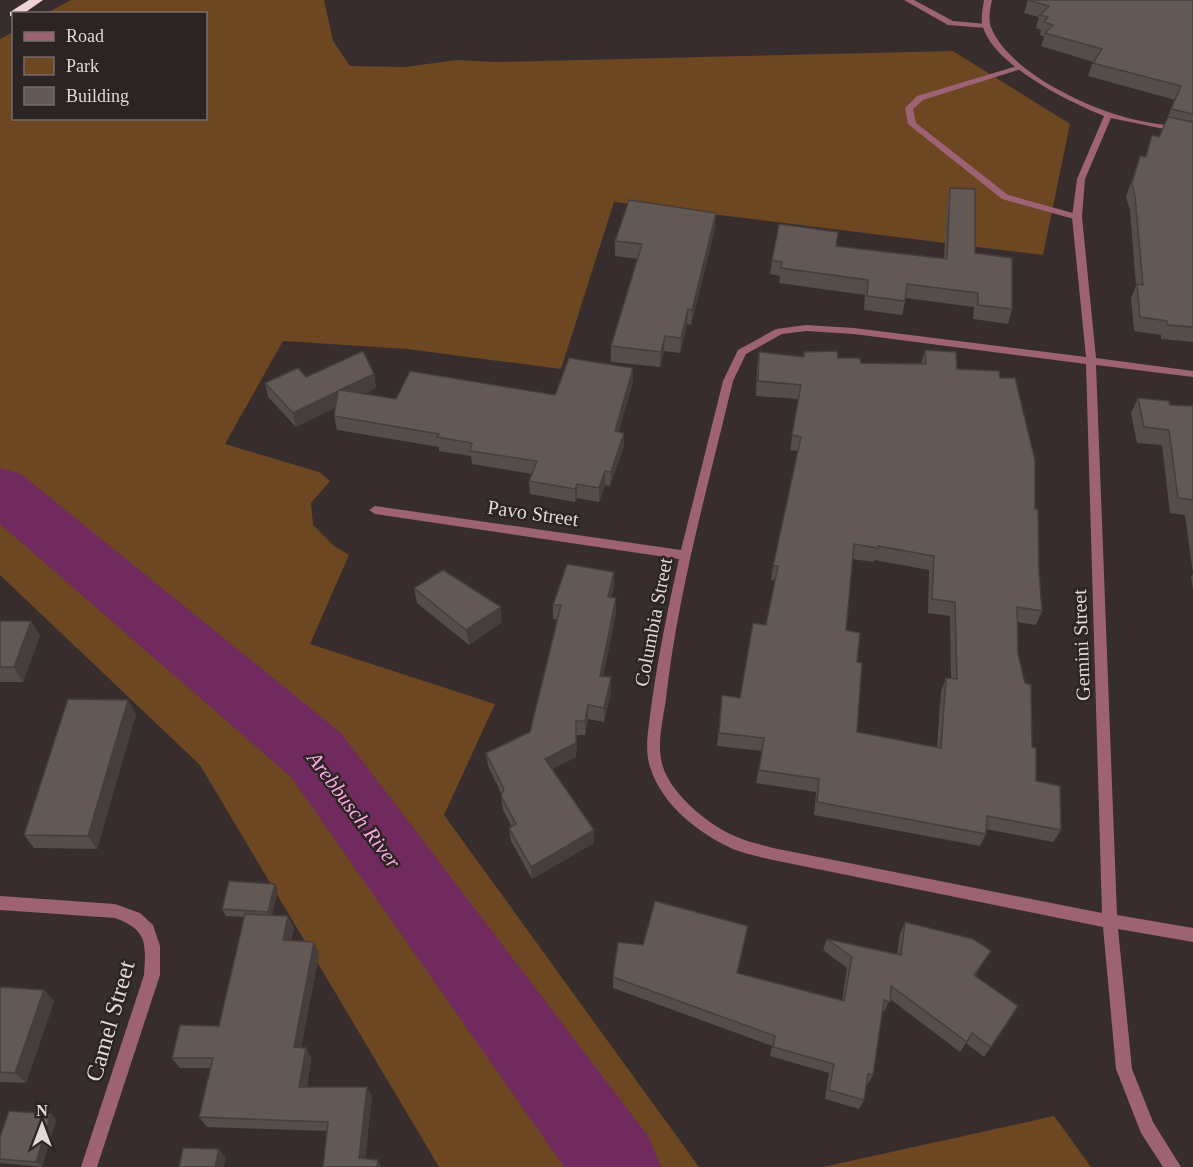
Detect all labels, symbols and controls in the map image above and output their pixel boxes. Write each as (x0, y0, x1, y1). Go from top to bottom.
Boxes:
legend (12, 12, 207, 120)
text: Road (66, 26, 104, 46)
text: Park (66, 56, 99, 76)
text: Building (66, 86, 129, 106)
street label: Pavo Street (486, 496, 580, 530)
street label: Columbia Street (630, 555, 676, 688)
street label: Gemini Street (1068, 588, 1094, 701)
water label: Arebbusch River (301, 745, 406, 874)
street label: Camel Street (80, 957, 140, 1084)
north arrow (12, 1095, 72, 1155)
text: N (36, 1102, 48, 1119)

